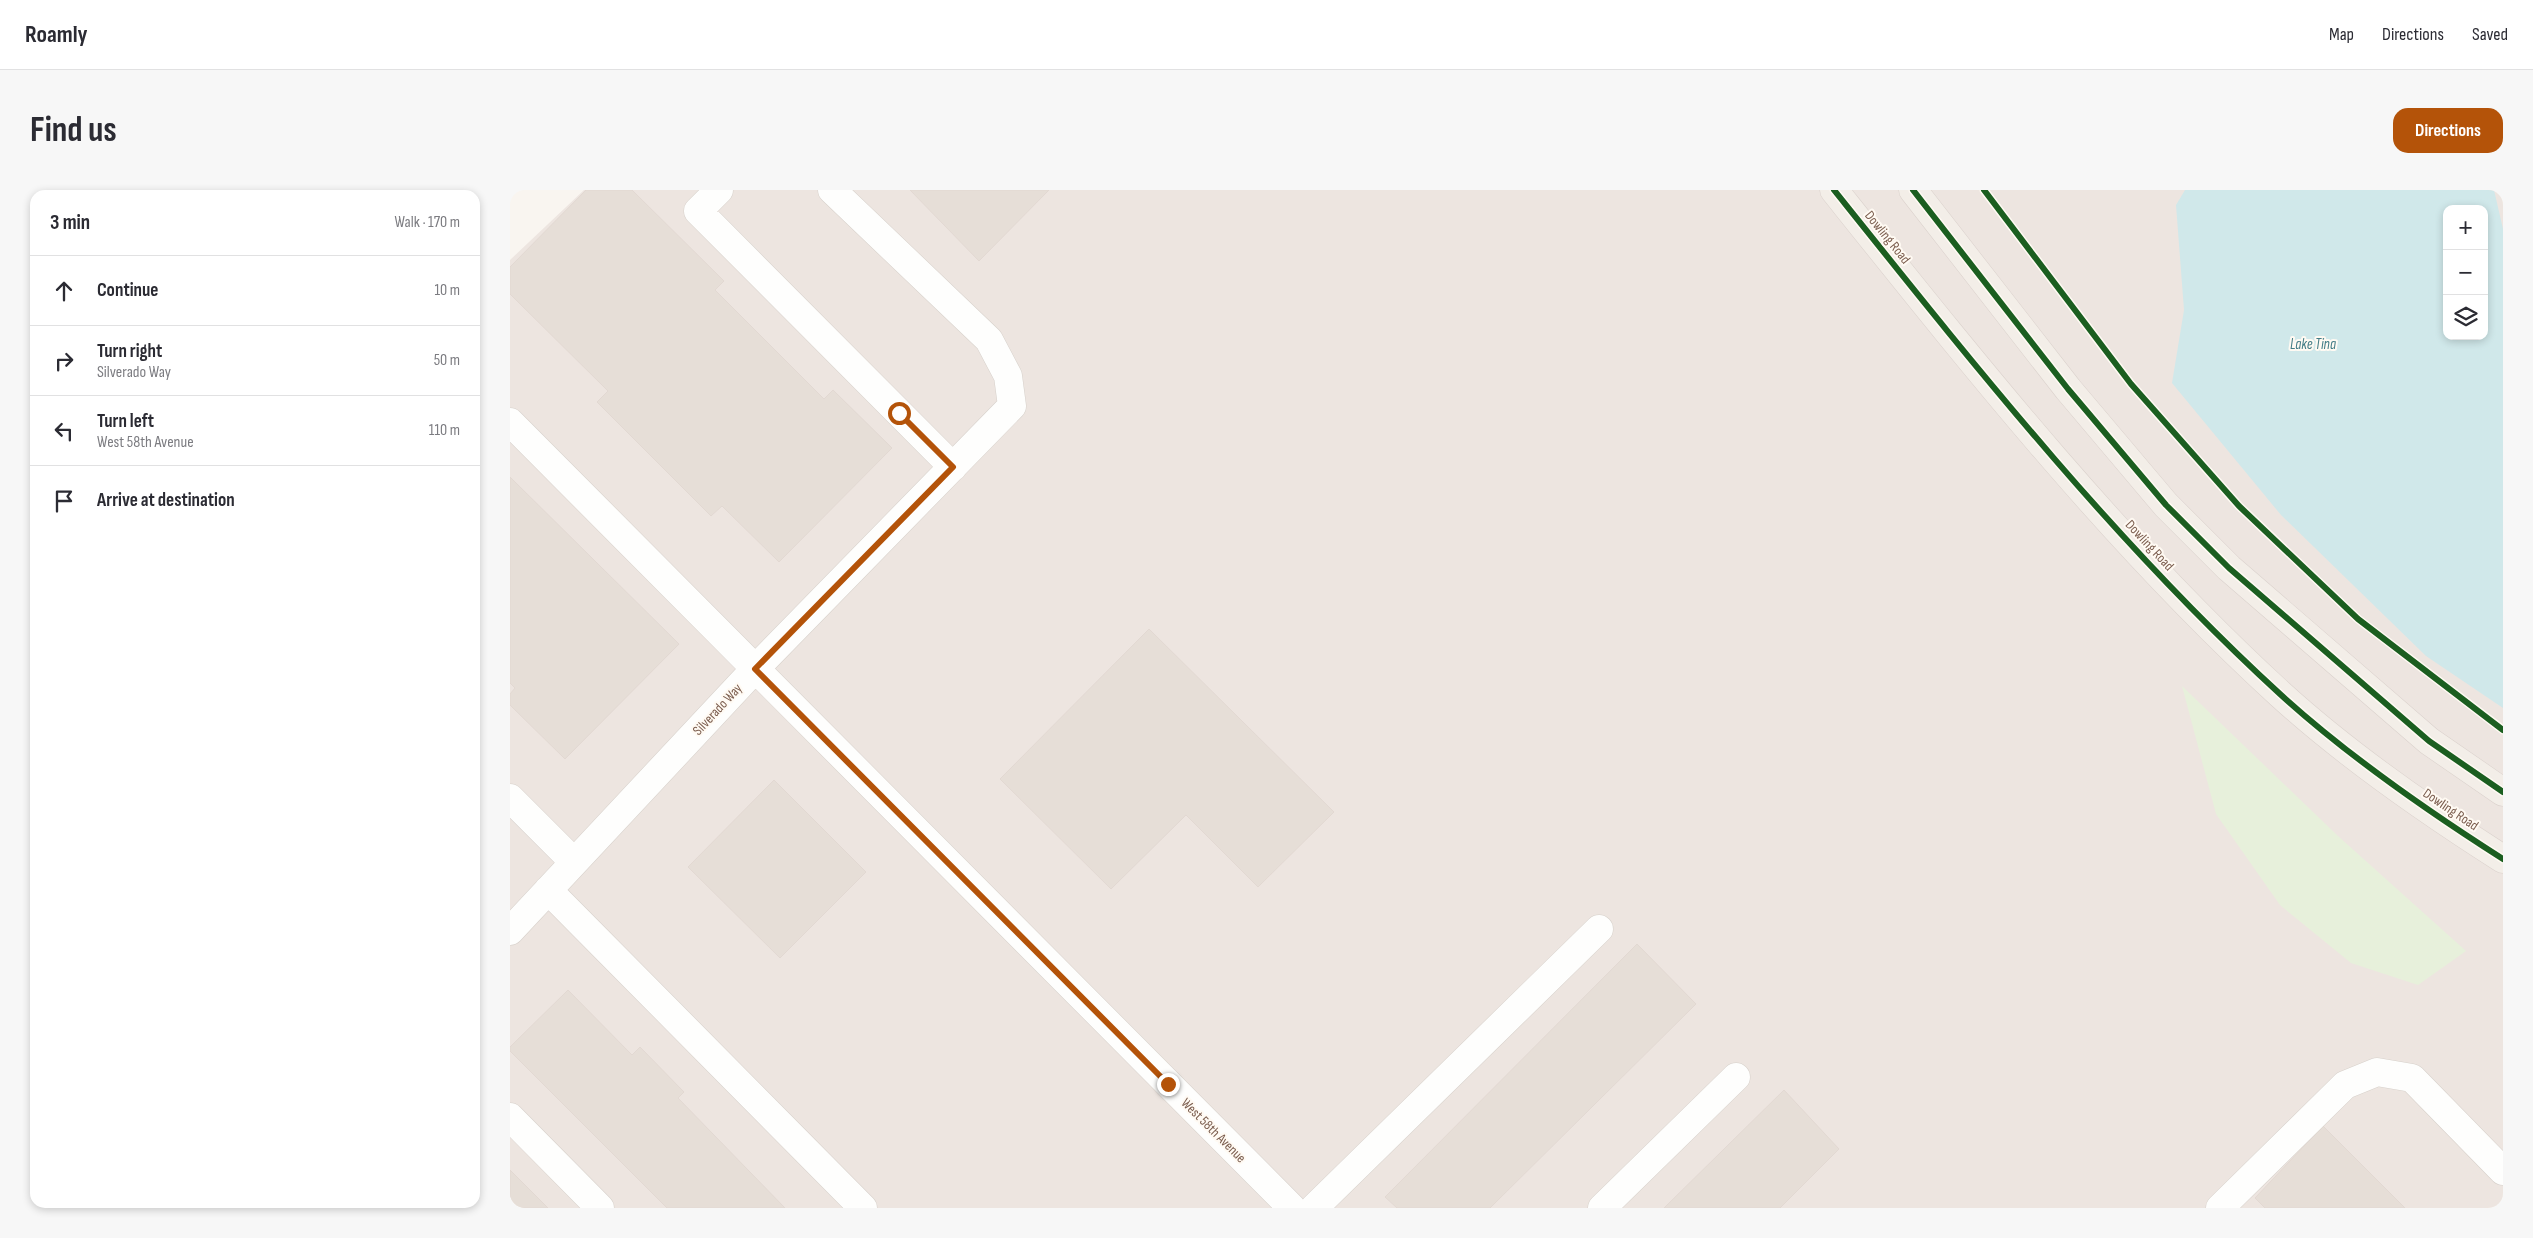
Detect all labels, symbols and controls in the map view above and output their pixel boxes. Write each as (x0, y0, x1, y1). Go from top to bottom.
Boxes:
text: Roamly (25, 20, 88, 49)
text: Map (2329, 24, 2354, 45)
text: Directions (2382, 24, 2444, 45)
text: Saved (2472, 24, 2508, 45)
button: Directions (2393, 108, 2503, 153)
text: Find us (30, 109, 117, 152)
map controls (2443, 205, 2488, 340)
button: + (2443, 205, 2488, 250)
street label: Dowling Road (1861, 207, 1914, 267)
text: 3 min (50, 210, 90, 235)
text: Walk · 170 m (395, 213, 460, 232)
button: − (2443, 250, 2488, 295)
icon: ahead (50, 277, 78, 305)
text: Continue (97, 279, 158, 302)
text: 10 m (434, 281, 460, 300)
button: layers (2443, 295, 2488, 340)
water label: Lake Tina (2290, 335, 2336, 354)
text: Turn right (97, 340, 162, 363)
icon: right (50, 347, 78, 375)
text: 50 m (434, 351, 460, 370)
text: Silverado Way (97, 363, 171, 382)
route start (888, 402, 911, 425)
text: Turn left (97, 410, 154, 433)
icon: left (50, 417, 78, 445)
text: 110 m (429, 421, 460, 440)
text: West 58th Avenue (97, 433, 194, 452)
icon: arrive (50, 487, 78, 515)
text: Arrive at destination (97, 489, 235, 512)
street label: Dowling Road (2122, 516, 2177, 574)
street label: Silverado Way (689, 679, 746, 739)
street label: Dowling Road (2420, 785, 2482, 834)
route end (1157, 1073, 1180, 1096)
street label: West 58th Avenue (1178, 1094, 1250, 1166)

